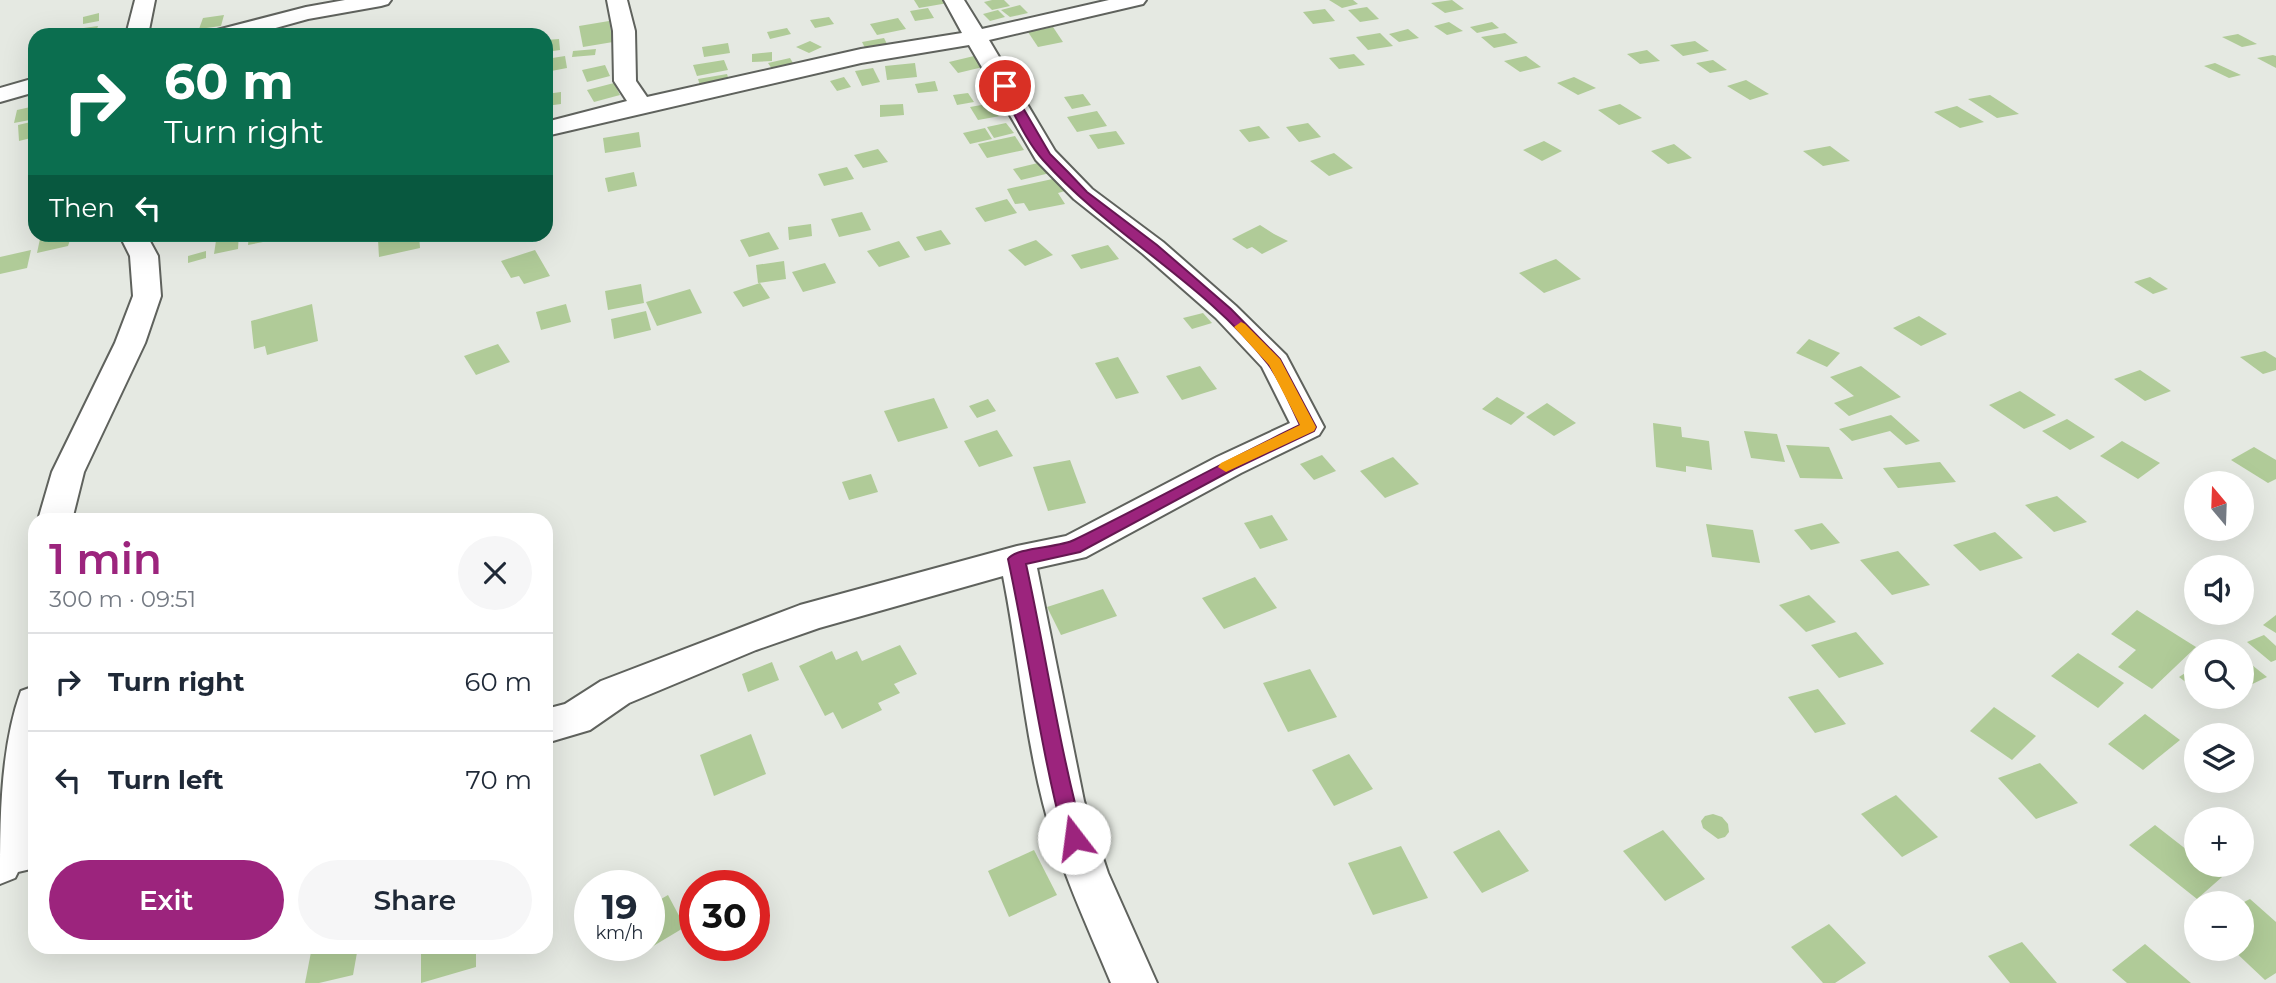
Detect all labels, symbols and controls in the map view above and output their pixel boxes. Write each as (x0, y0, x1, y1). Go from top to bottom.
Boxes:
text: 60 m (164, 52, 294, 111)
icon: right (49, 56, 140, 147)
pin (975, 56, 1035, 116)
icon: arrive (986, 67, 1024, 105)
text: Turn right (164, 112, 324, 151)
icon: left (129, 189, 167, 227)
text: Then (49, 192, 115, 224)
north arrow (2184, 471, 2254, 541)
map controls (2184, 471, 2254, 961)
text: 1 min (49, 533, 162, 585)
button: close (458, 536, 532, 610)
button: sound (2184, 555, 2254, 625)
text: 300 m · 09:51 (49, 585, 196, 613)
button: search (2184, 639, 2254, 709)
icon: right (49, 663, 87, 701)
text: Turn right (108, 666, 244, 698)
text: 60 m (465, 666, 532, 698)
button: layers (2184, 723, 2254, 793)
icon: left (49, 761, 87, 799)
text: Turn left (108, 764, 224, 796)
text: 70 m (466, 764, 532, 796)
position arrow (1037, 801, 1111, 875)
button: + (2184, 807, 2254, 877)
button: Exit (49, 860, 284, 940)
button: Share (298, 860, 532, 940)
speed limit sign: 30 (679, 870, 770, 961)
text: 19 (601, 885, 638, 928)
button: − (2184, 891, 2254, 961)
text: km/h (595, 922, 644, 944)

